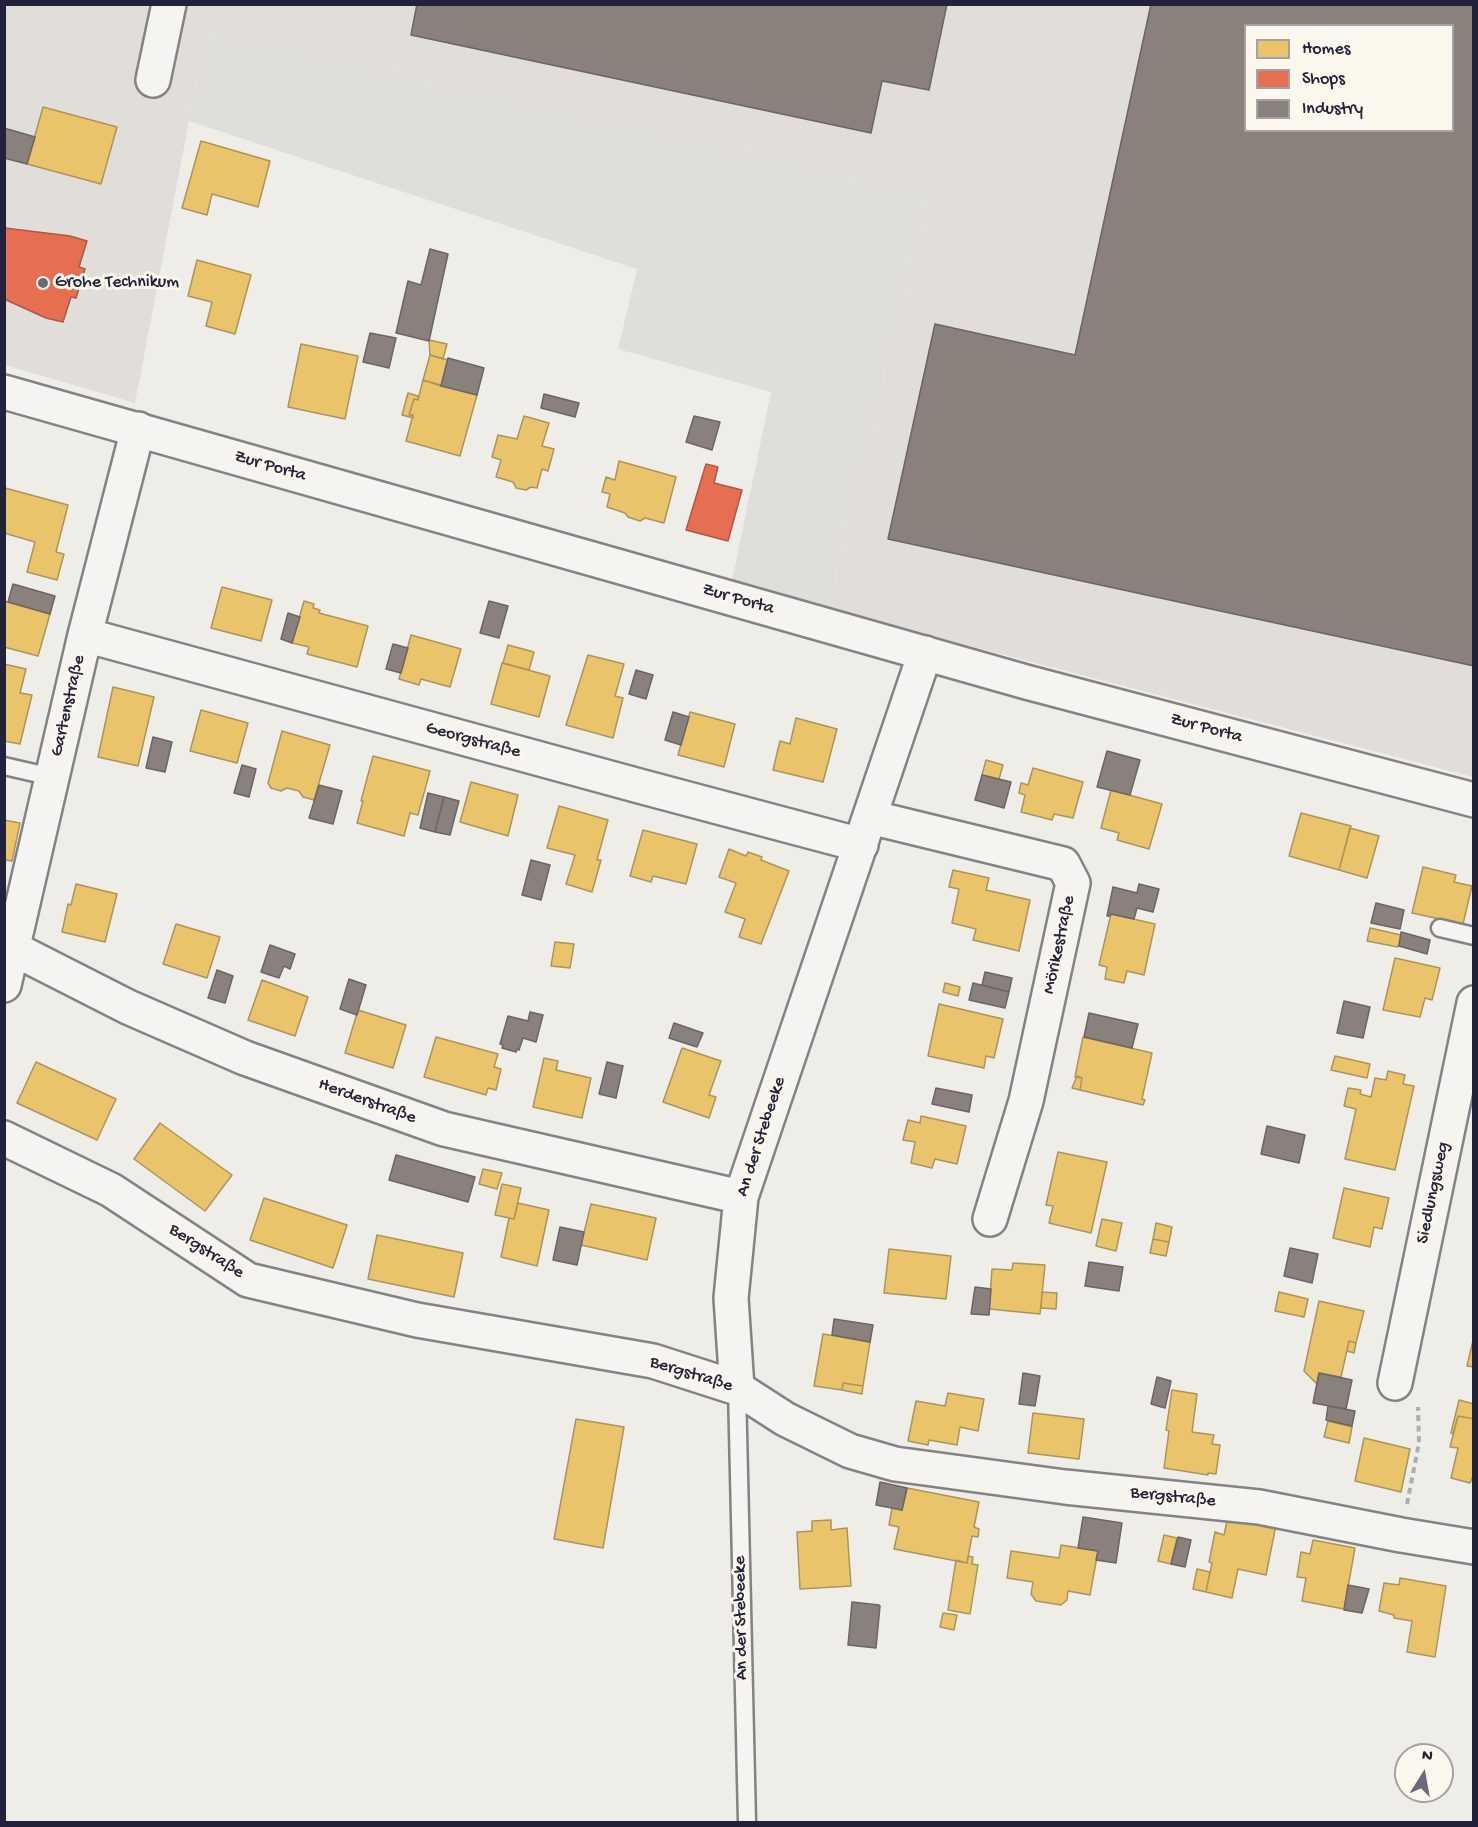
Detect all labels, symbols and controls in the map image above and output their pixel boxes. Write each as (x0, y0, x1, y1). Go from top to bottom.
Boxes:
legend (1244, 24, 1454, 132)
text: Homes (1302, 39, 1350, 60)
text: Shops (1302, 69, 1345, 90)
text: Industry (1302, 99, 1363, 120)
place label: Grohe Technikum (55, 272, 179, 294)
marker: Grohe Technikum (36, 276, 50, 290)
street label: Zur Porta (232, 446, 308, 488)
street label: Zur Porta (700, 579, 776, 621)
street label: Gartenstraße (47, 653, 91, 759)
street label: Zur Porta (1168, 709, 1244, 749)
street label: Georgstraße (423, 718, 523, 764)
street label: Mörikestraße (1039, 894, 1081, 996)
street label: Herderstraße (315, 1074, 419, 1130)
street label: An der Stebeeke (733, 1075, 791, 1199)
street label: Siedlungsweg (1413, 1140, 1455, 1246)
street label: Bergstraße (164, 1220, 248, 1284)
street label: Bergstraße (647, 1352, 735, 1398)
street label: Bergstraße (1129, 1483, 1217, 1513)
street label: An der Stebeeke (730, 1556, 754, 1680)
north arrow (1394, 1743, 1454, 1803)
text: N (1420, 1746, 1434, 1767)

